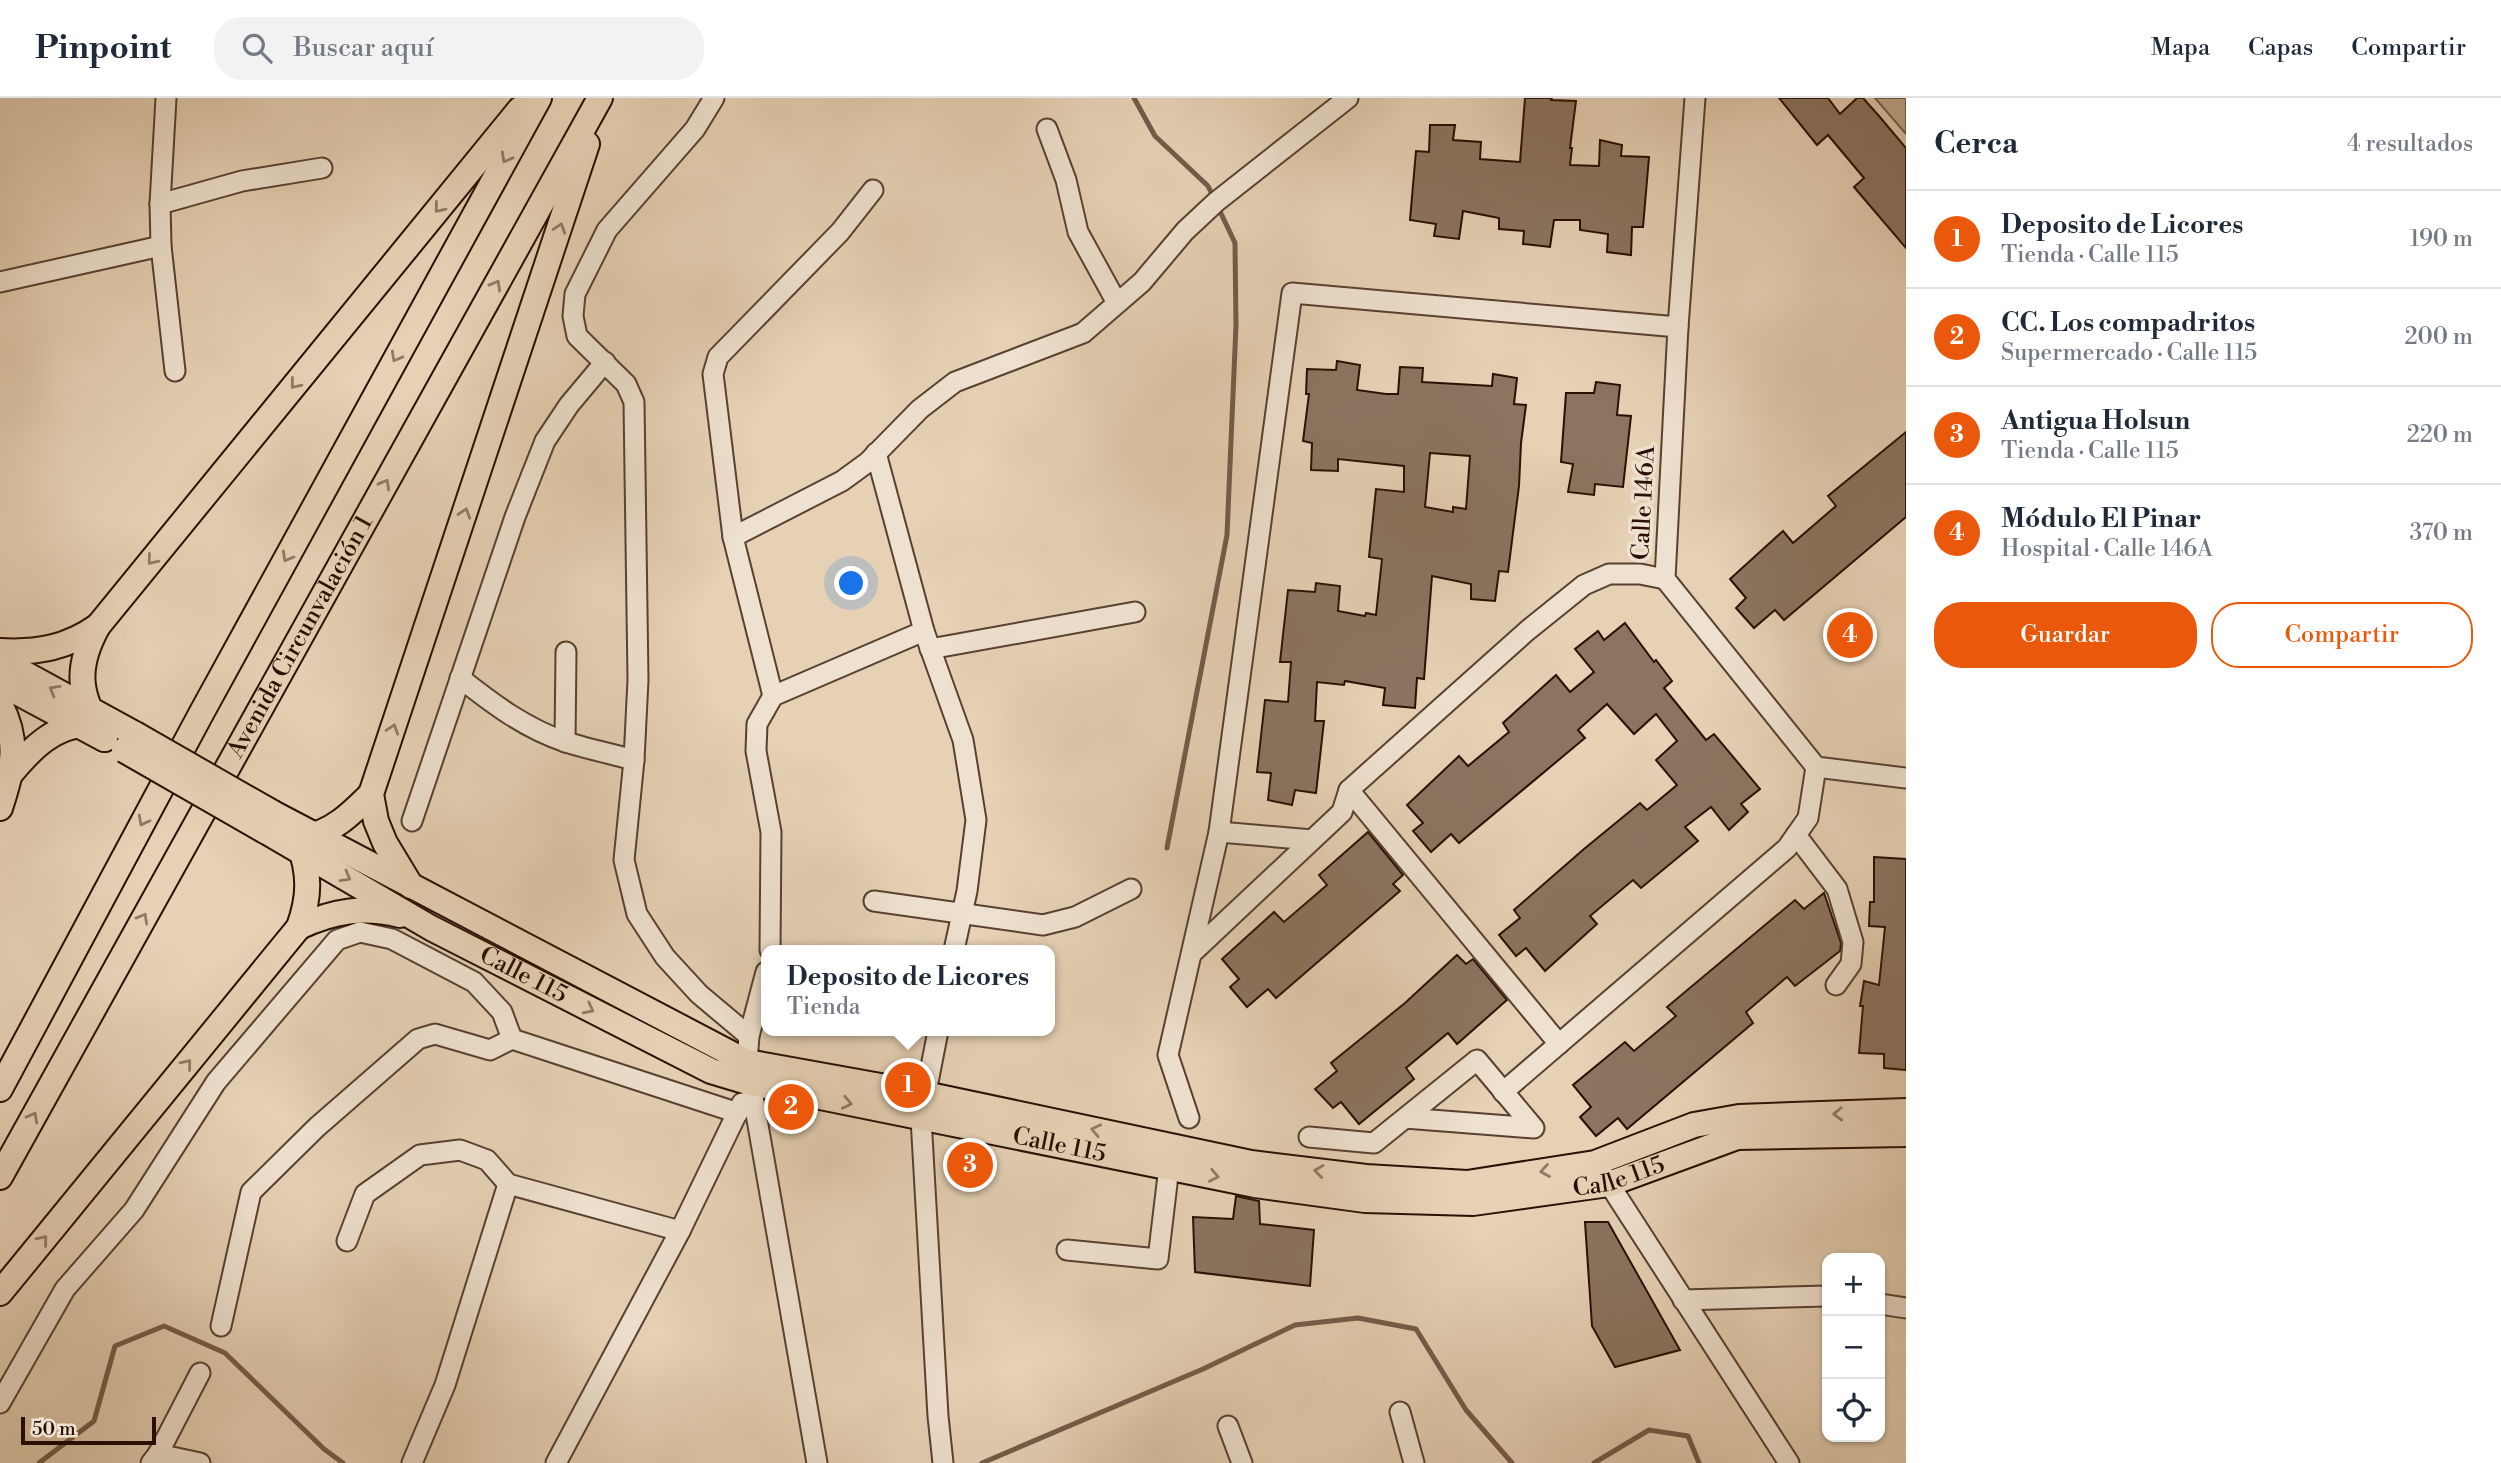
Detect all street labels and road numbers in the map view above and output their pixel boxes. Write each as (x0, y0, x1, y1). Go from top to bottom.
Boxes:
street label: Calle 146A (1626, 444, 1662, 561)
street label: Avenida Circunvalación 1 (220, 510, 380, 764)
street label: Calle 115 (474, 940, 572, 1010)
street label: Calle 115 (1010, 1121, 1109, 1169)
street label: Calle 115 (1571, 1150, 1669, 1204)

